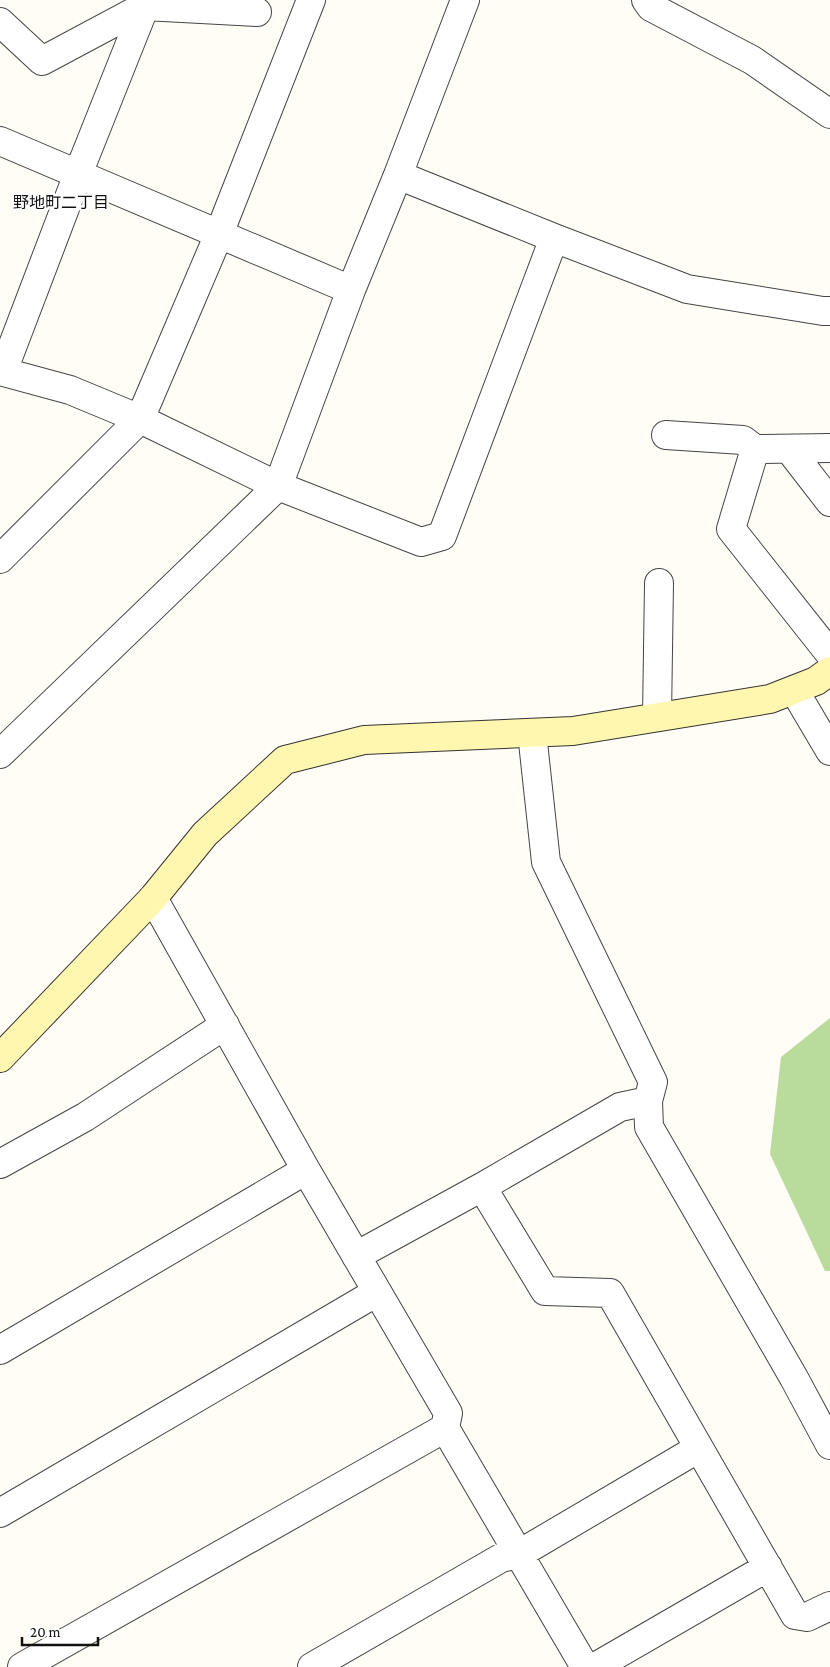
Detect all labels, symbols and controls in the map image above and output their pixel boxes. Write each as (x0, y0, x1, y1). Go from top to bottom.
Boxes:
district label: 野地町二丁目 (13, 194, 109, 211)
scale bar (22, 1614, 99, 1646)
text: 20 m (30, 1624, 61, 1640)

